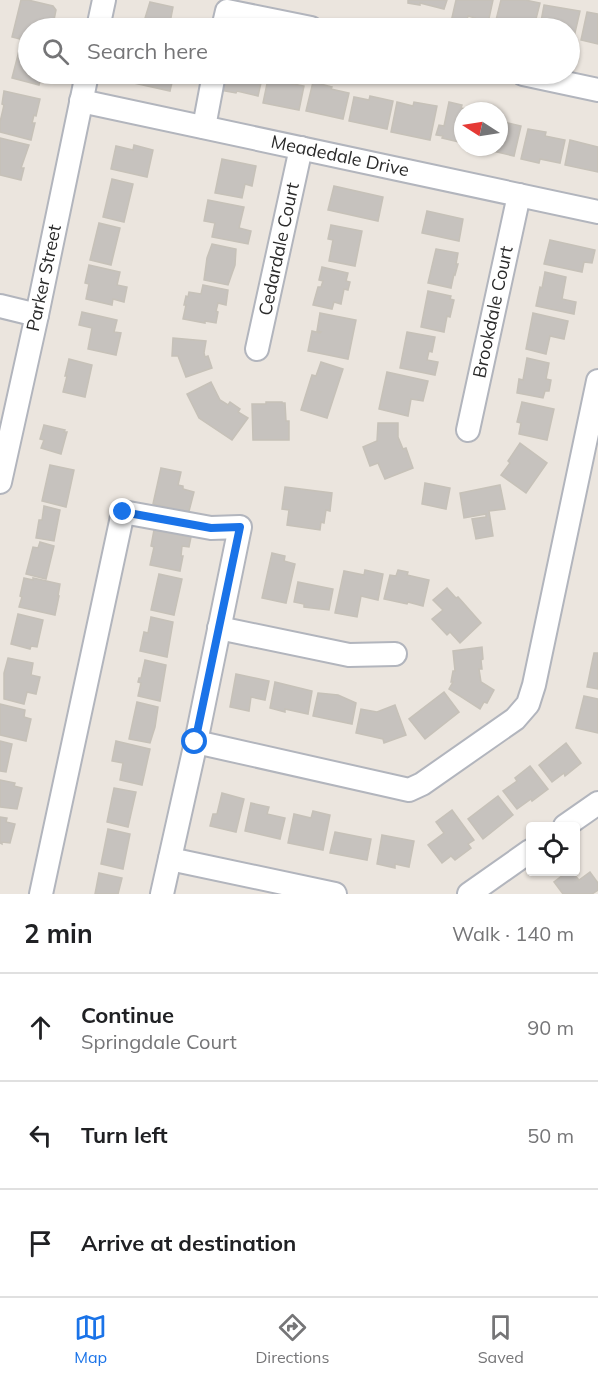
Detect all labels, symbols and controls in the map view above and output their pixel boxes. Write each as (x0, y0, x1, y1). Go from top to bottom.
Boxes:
search box (18, 18, 580, 84)
icon: search (39, 35, 72, 68)
text: Search here (87, 37, 208, 65)
north arrow (454, 102, 508, 156)
street label: Meadedale Drive (269, 130, 411, 181)
street label: Cedardale Court (253, 180, 304, 318)
street label: Parker Street (21, 222, 66, 333)
street label: Brookdale Court (467, 244, 518, 380)
route end (109, 498, 135, 524)
route start (181, 728, 207, 754)
map controls (526, 822, 580, 876)
button: locate (526, 822, 580, 876)
text: 2 min (24, 917, 93, 950)
text: Walk · 140 m (452, 921, 574, 946)
text: Continue (81, 1001, 174, 1029)
icon: ahead (24, 1011, 57, 1044)
text: 90 m (527, 1015, 574, 1040)
text: Springdale Court (81, 1029, 237, 1054)
icon: left (24, 1119, 57, 1152)
text: Turn left (81, 1121, 168, 1149)
text: 50 m (527, 1123, 574, 1148)
icon: arrive (24, 1227, 57, 1260)
text: Arrive at destination (81, 1229, 296, 1257)
tab: Map (74, 1311, 107, 1367)
tab: Directions (255, 1311, 329, 1367)
tab: Saved (478, 1311, 524, 1367)

